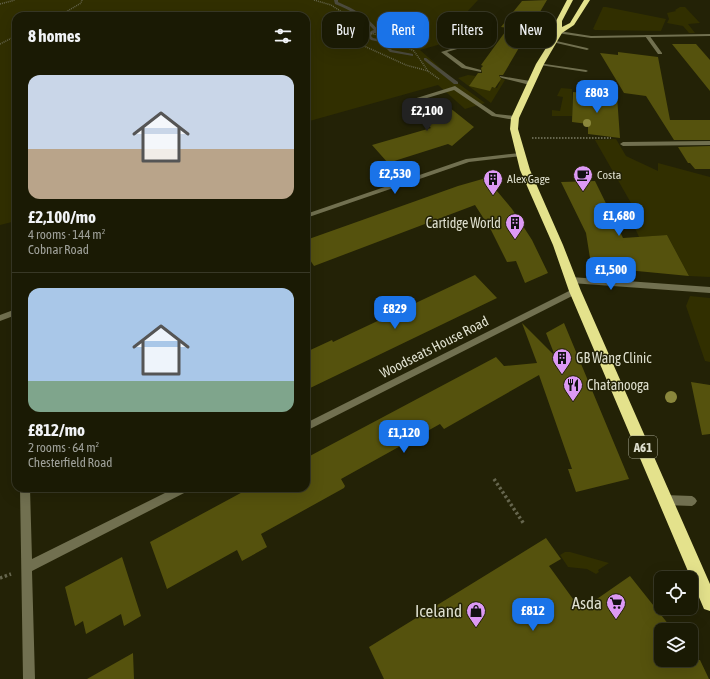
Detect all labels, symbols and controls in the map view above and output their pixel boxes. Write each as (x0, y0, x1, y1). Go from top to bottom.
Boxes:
chip: Buy (322, 12, 369, 48)
chip: Rent (377, 12, 429, 48)
chip: Filters (437, 12, 497, 48)
chip: New (505, 12, 556, 48)
icon: filters (272, 25, 294, 47)
text: 8 homes (28, 26, 81, 46)
pin: £803 (573, 80, 621, 114)
text: £803 (585, 85, 609, 100)
pin: £2,100 (394, 98, 460, 132)
icon: home (125, 101, 197, 173)
text: £2,100 (411, 103, 443, 118)
pin: £2,530 (362, 161, 428, 195)
cafe icon: Costa (572, 164, 594, 192)
text: £2,530 (379, 166, 411, 181)
building icon: Alex Gage (482, 168, 504, 196)
place label: Costa (597, 168, 621, 182)
place label: Alex Gage (507, 172, 550, 186)
pin: £1,680 (586, 203, 652, 237)
text: £2,100/mo (28, 207, 96, 227)
text: £1,680 (603, 208, 635, 223)
building icon: Cartidge World (504, 212, 526, 240)
place label: Cartidge World (426, 215, 501, 231)
text: 4 rooms · 144 m² (28, 227, 105, 242)
text: Cobnar Road (28, 242, 89, 257)
pin: £1,500 (578, 257, 644, 291)
text: £1,500 (595, 262, 627, 277)
pin: £829 (371, 296, 419, 330)
text: £829 (383, 301, 407, 316)
street label: Woodseats House Road (377, 313, 491, 381)
icon: home (125, 314, 197, 386)
building icon: GB Wang Clinic (551, 347, 573, 375)
place label: GB Wang Clinic (576, 350, 652, 366)
restaurant icon: Chatanooga (562, 374, 584, 402)
place label: Chatanooga (587, 377, 649, 393)
text: £812/mo (28, 420, 85, 440)
pin: £1,120 (371, 420, 437, 454)
text: £1,120 (388, 425, 420, 440)
road number: A61 (629, 436, 657, 458)
text: 2 rooms · 64 m² (28, 440, 99, 455)
text: Chesterfield Road (28, 455, 112, 470)
map controls (654, 571, 698, 667)
button: locate (654, 571, 698, 615)
supermarket icon: Asda (605, 592, 627, 620)
place label: Asda (572, 593, 602, 613)
pin: £812 (509, 598, 557, 632)
shop icon: Iceland (465, 600, 487, 628)
place label: Iceland (415, 601, 462, 621)
text: £812 (521, 603, 545, 618)
button: layers (654, 623, 698, 667)

